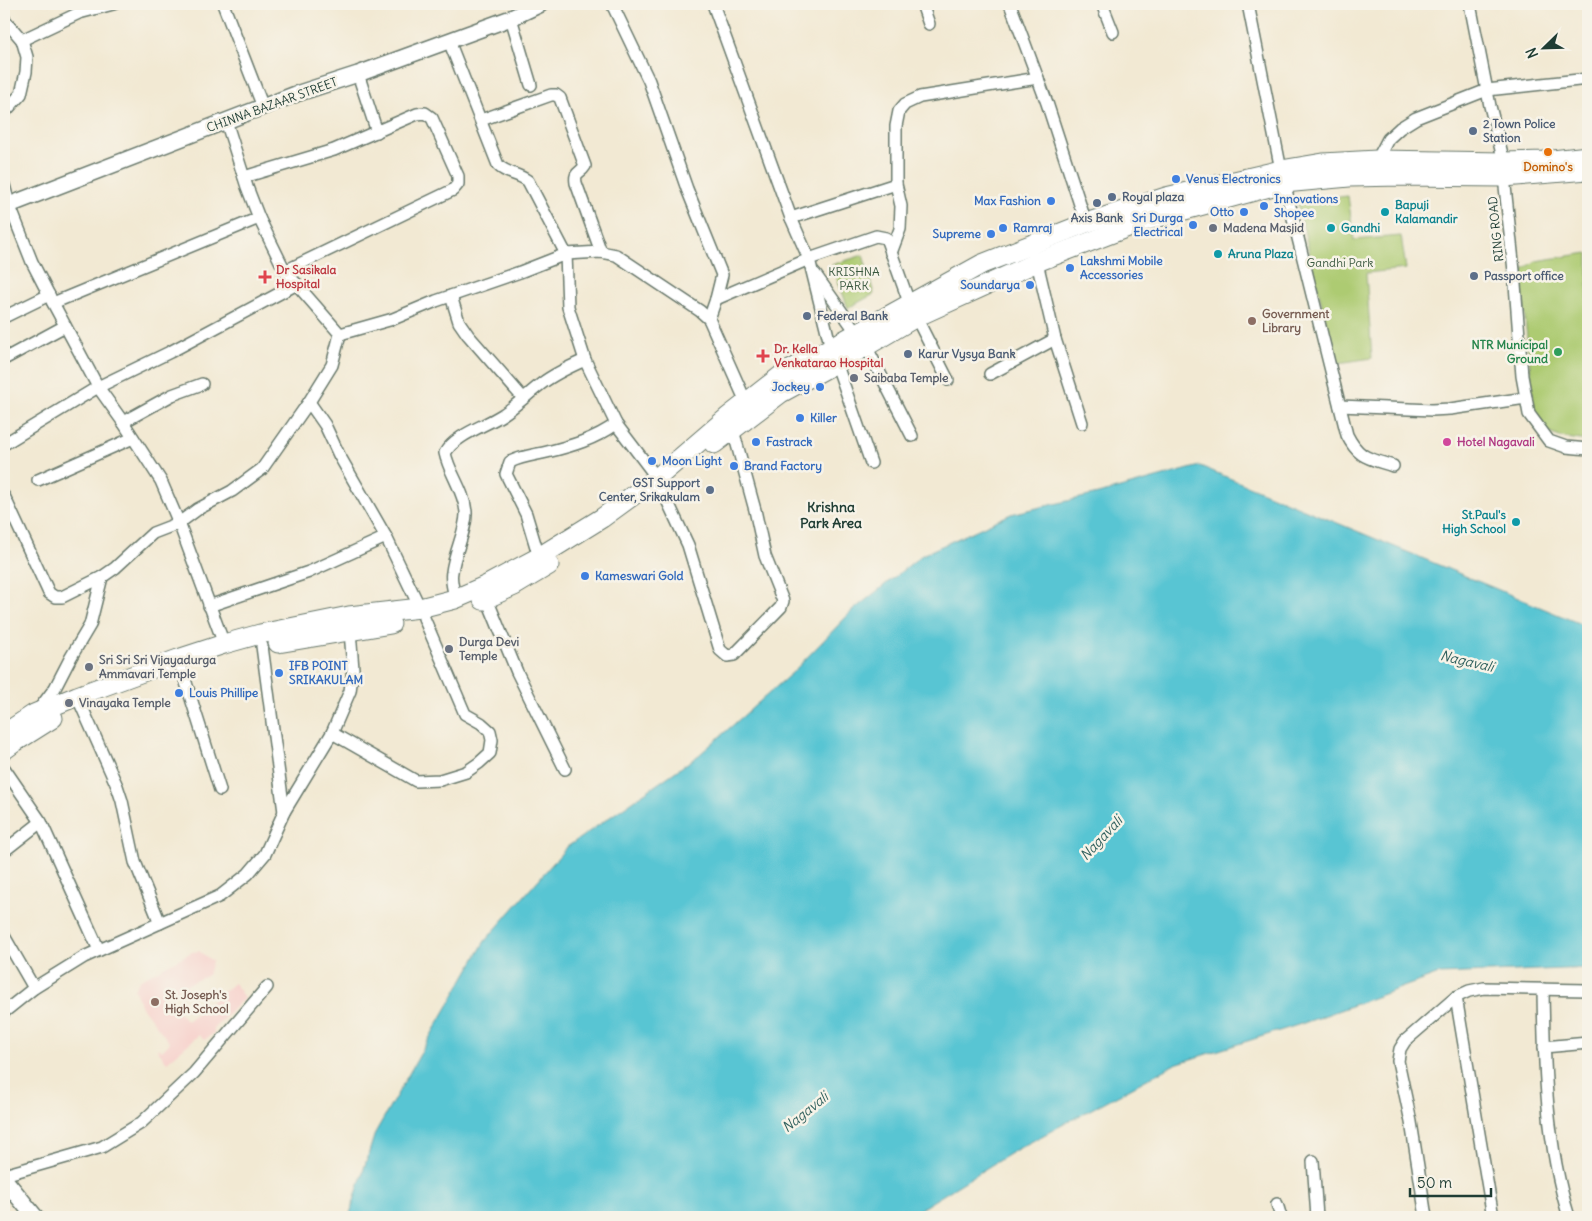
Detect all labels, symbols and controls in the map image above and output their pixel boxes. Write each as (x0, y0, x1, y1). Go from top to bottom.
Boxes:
north arrow (1520, 22, 1570, 72)
text: N (1522, 45, 1542, 61)
street label: CHINNA BAZAAR STREET (204, 74, 339, 135)
place label: 2 Town Police Station (1483, 116, 1556, 145)
marker: 2 Town Police Station (1467, 125, 1479, 137)
marker: Domino's (1542, 146, 1554, 158)
place label: Domino's (1523, 159, 1573, 174)
place label: Venus Electronics (1186, 171, 1281, 186)
marker: Venus Electronics (1170, 173, 1182, 185)
place label: Royal plaza (1122, 189, 1185, 205)
marker: Royal plaza (1106, 191, 1118, 203)
place label: Innovations Shopee (1274, 191, 1339, 221)
place label: Max Fashion (974, 193, 1041, 208)
marker: Max Fashion (1045, 195, 1057, 207)
street label: RING ROAD (1485, 196, 1506, 263)
marker: Axis Bank (1091, 197, 1103, 209)
place label: Bapuji Kalamandir (1395, 197, 1458, 226)
marker: Innovations Shopee (1258, 200, 1270, 212)
place label: Otto (1210, 204, 1234, 219)
marker: Otto (1238, 206, 1250, 218)
marker: Bapuji Kalamandir (1379, 206, 1391, 218)
place label: Axis Bank (1071, 210, 1123, 225)
place label: Sri Durga Electrical (1132, 210, 1183, 239)
marker: Sri Durga Electrical (1187, 219, 1199, 231)
place label: Ramraj (1013, 220, 1053, 235)
place label: Madena Masjid (1223, 220, 1304, 235)
place label: Gandhi (1341, 220, 1380, 235)
marker: Ramraj (997, 222, 1009, 234)
marker: Madena Masjid (1207, 222, 1219, 234)
marker: Gandhi (1325, 222, 1337, 234)
place label: Supreme (932, 226, 982, 242)
marker: Supreme (985, 228, 997, 240)
place label: Aruna Plaza (1228, 246, 1294, 261)
marker: Aruna Plaza (1212, 248, 1224, 260)
place label: Lakshmi Mobile Accessories (1080, 253, 1163, 282)
park label: Gandhi Park (1307, 255, 1373, 270)
place label: Dr Sasikala Hospital (276, 262, 337, 292)
marker: Lakshmi Mobile Accessories (1064, 262, 1076, 274)
park label: KRISHNA PARK (828, 264, 880, 293)
place label: Passport office (1484, 268, 1564, 284)
marker: Dr Sasikala Hospital (258, 270, 272, 284)
marker: Passport office (1468, 270, 1480, 282)
place label: Soundarya (960, 277, 1020, 293)
marker: Soundarya (1024, 279, 1036, 291)
place label: Government Library (1262, 306, 1330, 336)
place label: Federal Bank (817, 308, 888, 323)
marker: Federal Bank (801, 310, 813, 322)
marker: Government Library (1246, 315, 1258, 327)
place label: NTR Municipal Ground (1471, 337, 1548, 366)
place label: Dr. Kella Venkatarao Hospital (774, 341, 884, 371)
place label: Karur Vysya Bank (918, 346, 1016, 362)
marker: NTR Municipal Ground (1552, 346, 1564, 358)
marker: Karur Vysya Bank (902, 348, 914, 360)
marker: Dr. Kella Venkatarao Hospital (756, 349, 770, 363)
place label: Saibaba Temple (864, 370, 949, 386)
marker: Saibaba Temple (848, 372, 860, 384)
place label: Jockey (772, 379, 810, 395)
marker: Jockey (814, 381, 826, 393)
place label: Killer (810, 410, 837, 425)
marker: Killer (794, 412, 806, 424)
place label: Fastrack (766, 434, 812, 449)
place label: Hotel Nagavali (1457, 434, 1535, 450)
marker: Fastrack (750, 436, 762, 448)
marker: Hotel Nagavali (1441, 436, 1453, 448)
place label: Moon Light (662, 453, 723, 469)
marker: Moon Light (646, 455, 658, 467)
place label: Brand Factory (744, 458, 822, 474)
marker: Brand Factory (728, 460, 740, 472)
place label: GST Support Center, Srikakulam (599, 475, 701, 504)
marker: GST Support Center, Srikakulam (704, 484, 716, 496)
district label: Krishna Park Area (800, 498, 862, 532)
place label: St.Paul's High School (1442, 507, 1507, 537)
marker: St.Paul's High School (1510, 516, 1522, 528)
place label: Kameswari Gold (595, 568, 684, 583)
marker: Kameswari Gold (579, 570, 591, 582)
place label: Durga Devi Temple (459, 634, 519, 664)
marker: Durga Devi Temple (443, 643, 455, 655)
water label: Nagavali (1439, 646, 1497, 676)
place label: Sri Sri Sri Vijayadurga Ammavari Temple (99, 652, 216, 682)
place label: IFB POINT SRIKAKULAM (289, 658, 363, 687)
marker: Sri Sri Sri Vijayadurga Ammavari Temple (83, 661, 95, 673)
marker: IFB POINT SRIKAKULAM (273, 667, 285, 679)
place label: Louis Phillipe (189, 685, 259, 701)
marker: Louis Phillipe (173, 687, 185, 699)
place label: Vinayaka Temple (79, 695, 171, 711)
marker: Vinayaka Temple (63, 697, 75, 709)
water label: Nagavali (1076, 811, 1127, 864)
place label: St. Joseph's High School (165, 987, 229, 1017)
marker: St. Joseph's High School (149, 996, 161, 1008)
water label: Nagavali (778, 1087, 833, 1136)
scale bar (1410, 1166, 1491, 1198)
text: 50 m (1417, 1173, 1452, 1192)

